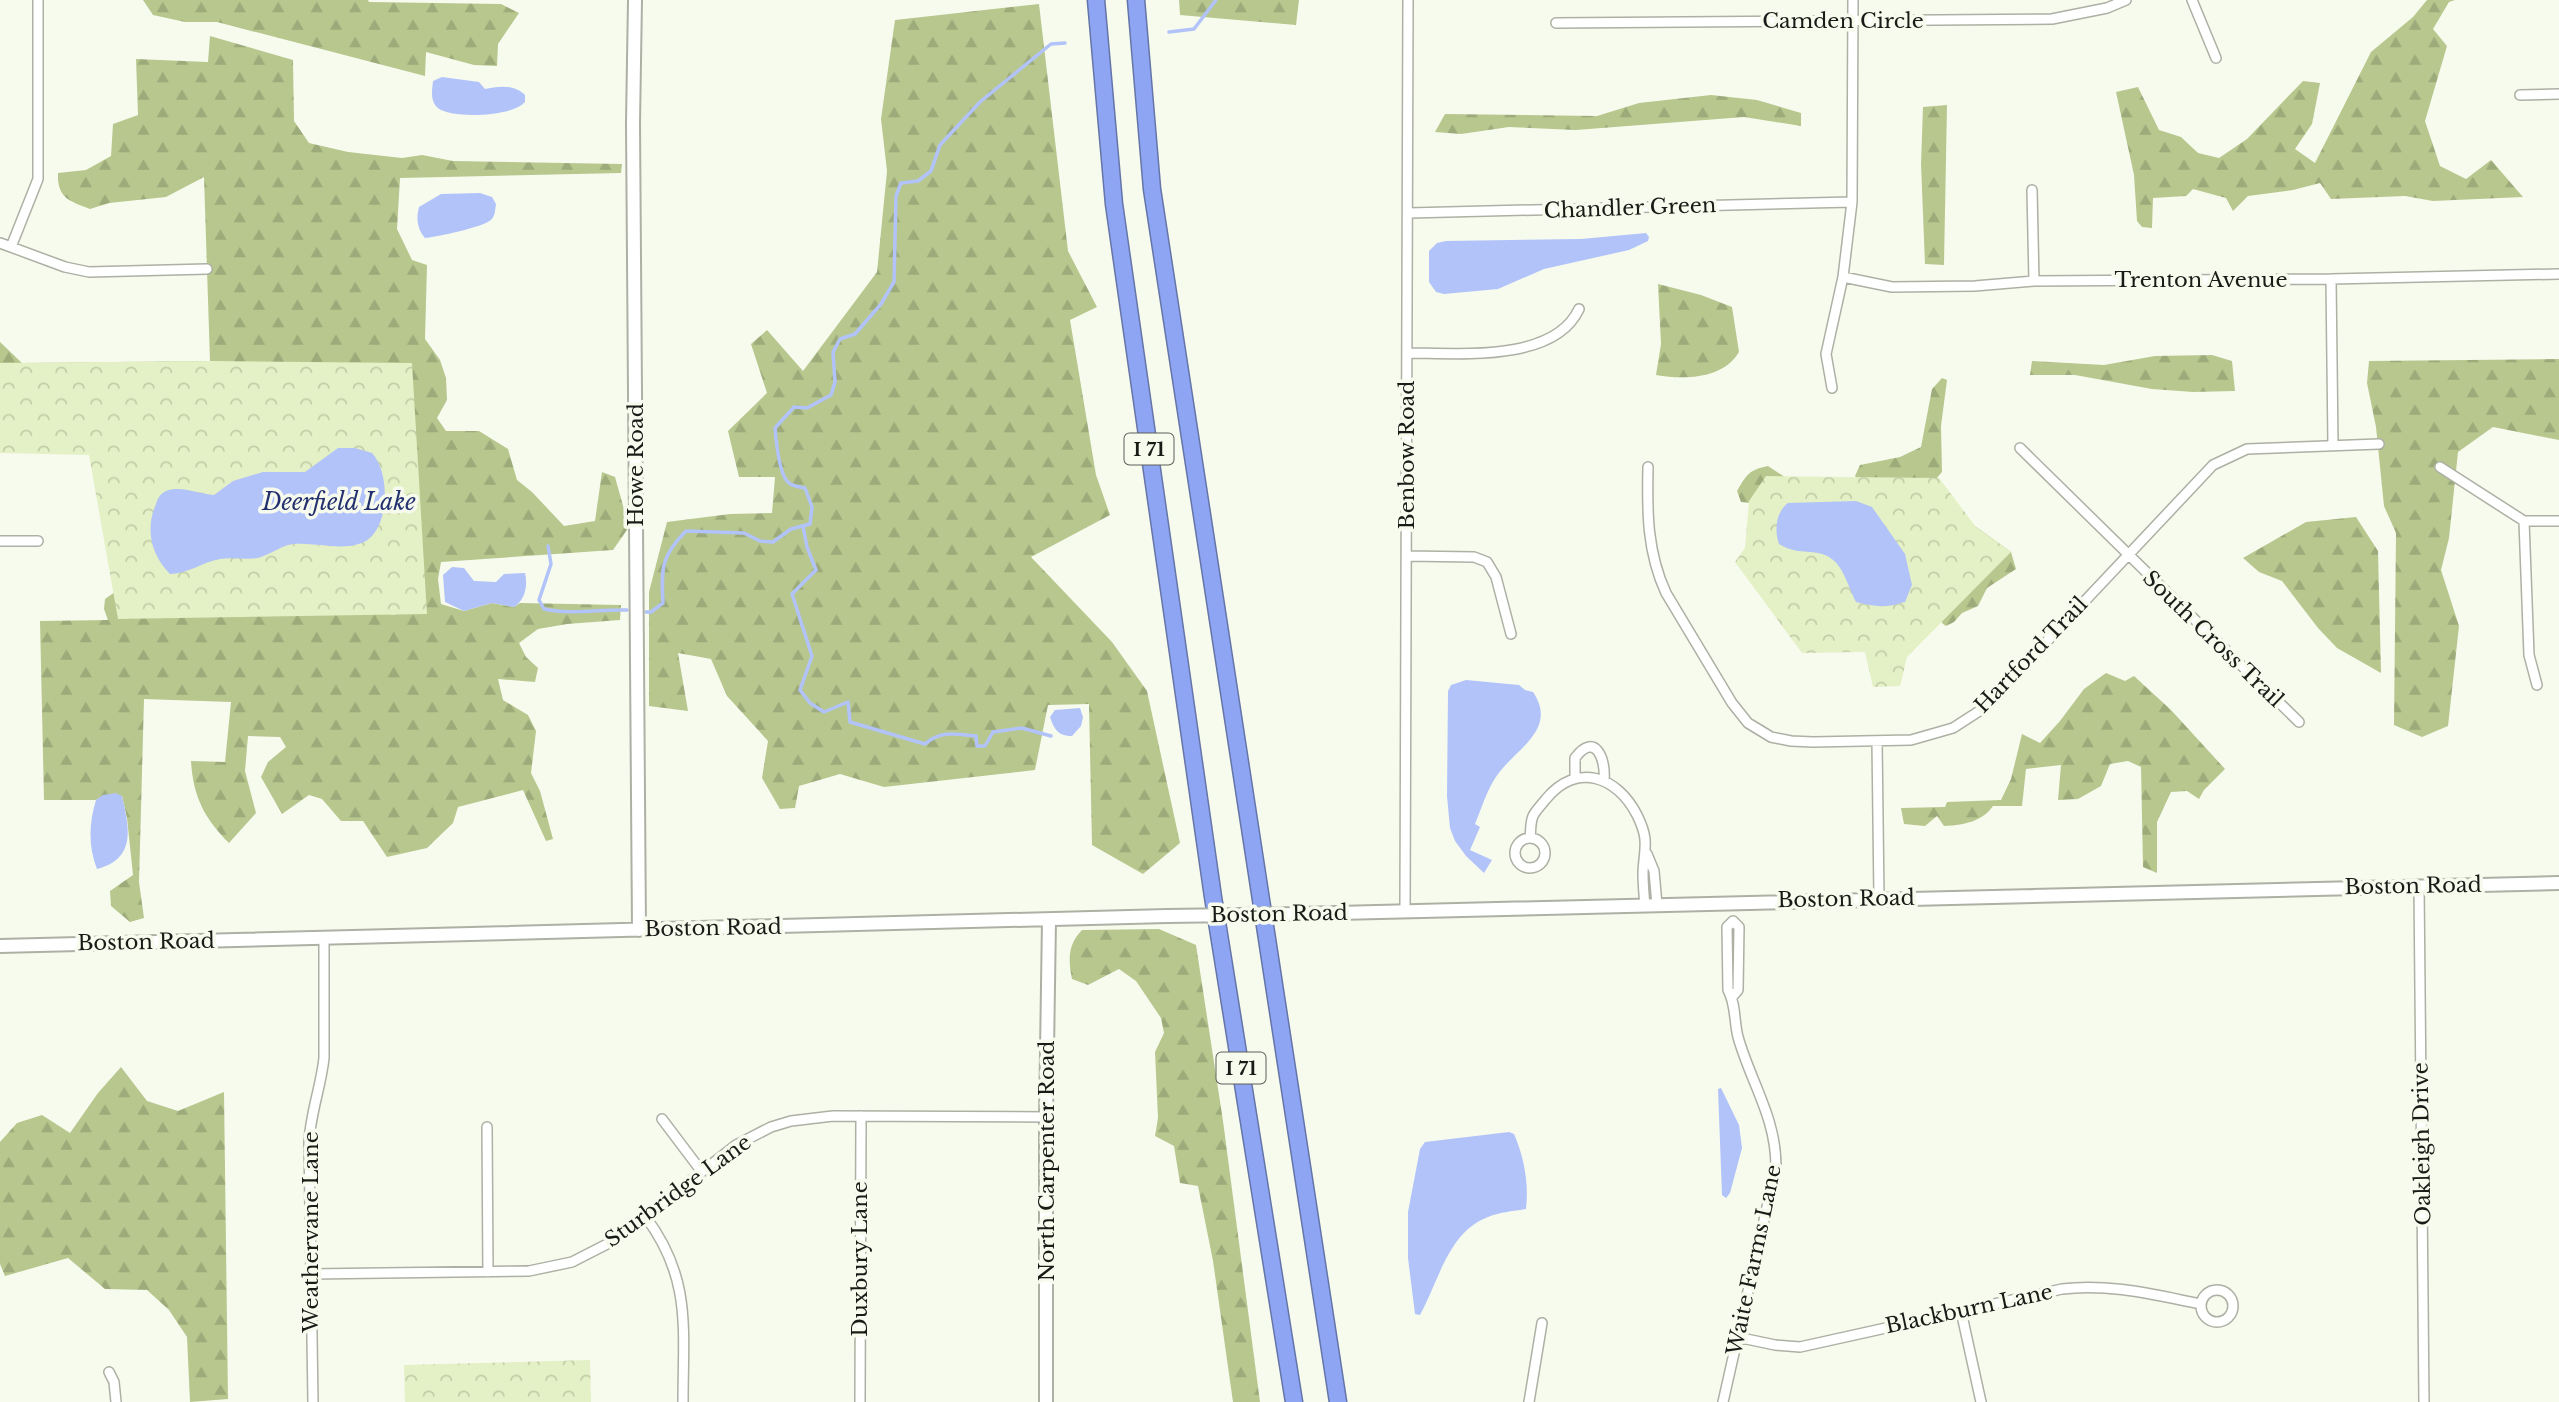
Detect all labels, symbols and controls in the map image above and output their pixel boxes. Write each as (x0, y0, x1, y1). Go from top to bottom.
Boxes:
street label: Camden Circle (1762, 8, 1924, 34)
street label: Chandler Green (1543, 192, 1717, 224)
street label: Trenton Avenue (2115, 267, 2287, 293)
street label: Benbow Road (1394, 381, 1420, 529)
street label: Howe Road (623, 403, 649, 527)
road number: I 71 (1124, 433, 1174, 464)
water label: Deerfield Lake (261, 488, 416, 516)
street label: South Cross Trail (2137, 565, 2289, 713)
street label: Hartford Trail (1969, 591, 2093, 719)
street label: Boston Road (2344, 872, 2482, 900)
street label: Boston Road (1777, 885, 1915, 913)
street label: Boston Road (1210, 900, 1348, 928)
street label: Boston Road (644, 914, 782, 942)
street label: Boston Road (77, 928, 215, 956)
street label: North Carpenter Road (1034, 1040, 1060, 1282)
road number: I 71 (1216, 1052, 1266, 1084)
street label: Oakleigh Drive (2408, 1062, 2436, 1226)
street label: Sturbridge Lane (600, 1129, 756, 1253)
street label: Weathervane Lane (298, 1131, 324, 1334)
street label: Waite Farms Lane (1721, 1162, 1787, 1359)
street label: Duxbury Lane (847, 1181, 873, 1337)
street label: Blackburn Lane (1883, 1279, 2055, 1339)

